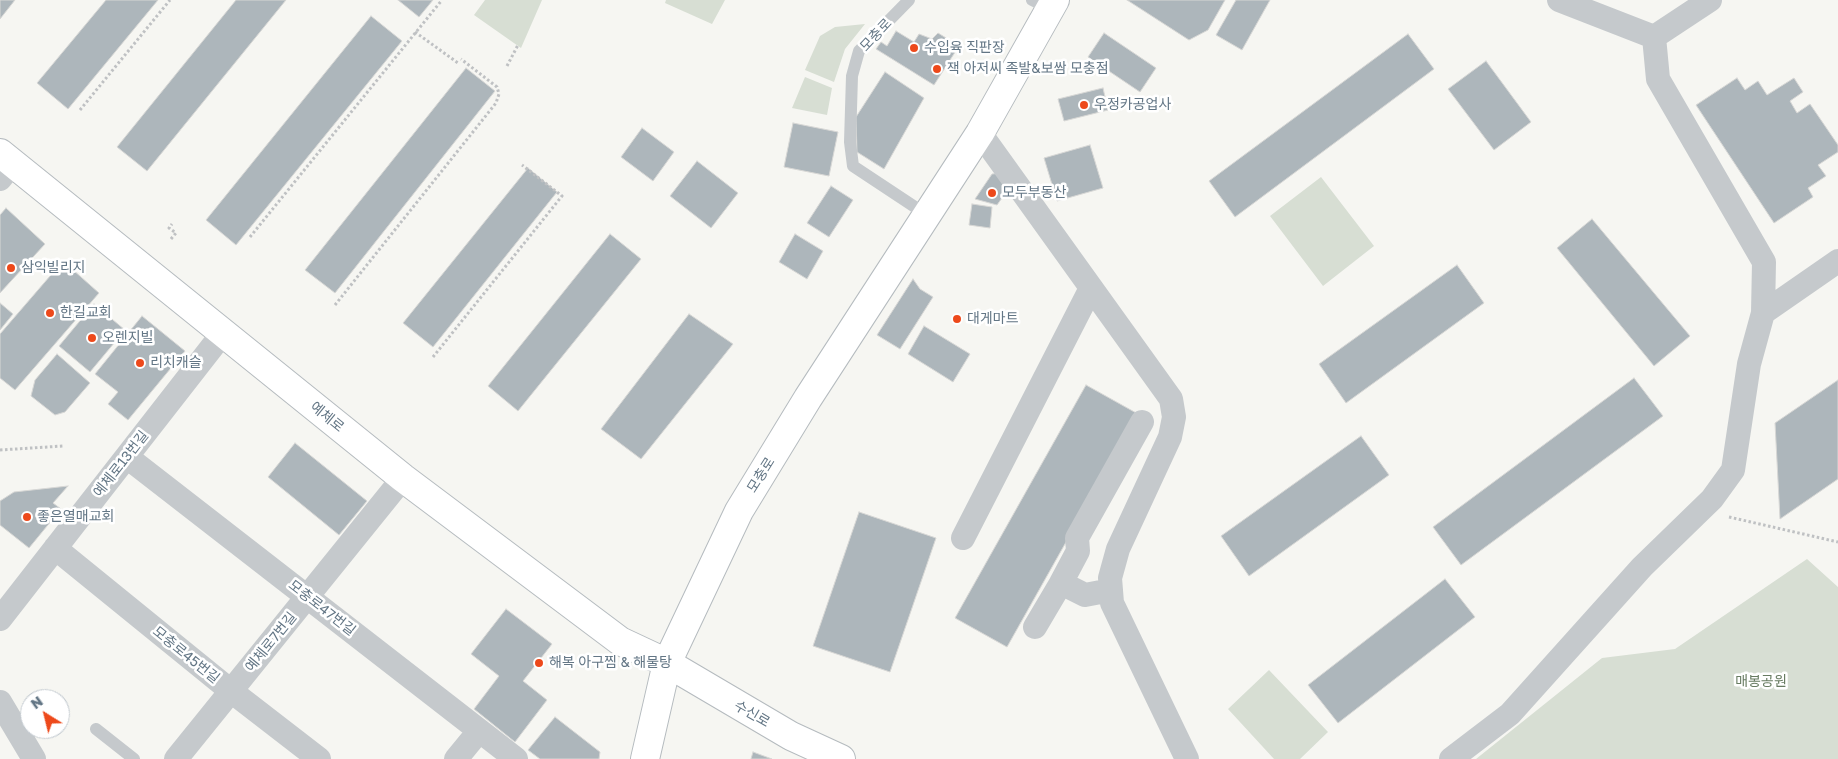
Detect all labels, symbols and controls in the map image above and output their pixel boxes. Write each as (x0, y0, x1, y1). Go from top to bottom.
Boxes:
street label: 모충로 (857, 15, 895, 55)
place label: 수입육 직판장 (924, 40, 1005, 56)
marker: 수입육 직판장 (908, 42, 920, 54)
place label: 잭 아저씨 족발&보쌈 모충점 (947, 61, 1109, 77)
marker: 잭 아저씨 족발&보쌈 모충점 (931, 63, 943, 75)
place label: 우정카공업사 (1094, 97, 1171, 113)
marker: 우정카공업사 (1078, 99, 1090, 111)
place label: 모두부동산 (1002, 185, 1066, 201)
marker: 모두부동산 (986, 187, 998, 199)
place label: 삼익빌리지 (21, 260, 85, 276)
marker: 삼익빌리지 (5, 262, 17, 274)
place label: 한길교회 (60, 305, 112, 321)
marker: 한길교회 (44, 307, 56, 319)
place label: 대게마트 (967, 311, 1019, 327)
marker: 대게마트 (951, 313, 963, 325)
place label: 오렌지빌 (102, 330, 154, 346)
marker: 오렌지빌 (86, 332, 98, 344)
place label: 리치캐슬 (150, 355, 202, 371)
marker: 리치캐슬 (134, 357, 146, 369)
street label: 예체로 (307, 398, 347, 436)
street label: 예체로13번길 (90, 428, 152, 500)
street label: 모충로 (744, 454, 778, 496)
place label: 좋은열매교회 (37, 509, 114, 525)
marker: 좋은열매교회 (21, 511, 33, 523)
street label: 모충로47번길 (285, 577, 359, 639)
street label: 예체로7번길 (242, 609, 300, 675)
street label: 모충로45번길 (149, 623, 223, 687)
place label: 해복 아구찜 & 해물탕 (549, 655, 672, 671)
marker: 해복 아구찜 & 해물탕 (533, 657, 545, 669)
park label: 매봉공원 (1735, 674, 1787, 690)
north arrow (20, 689, 70, 739)
text: N (27, 692, 46, 712)
street label: 수신로 (731, 697, 773, 731)

